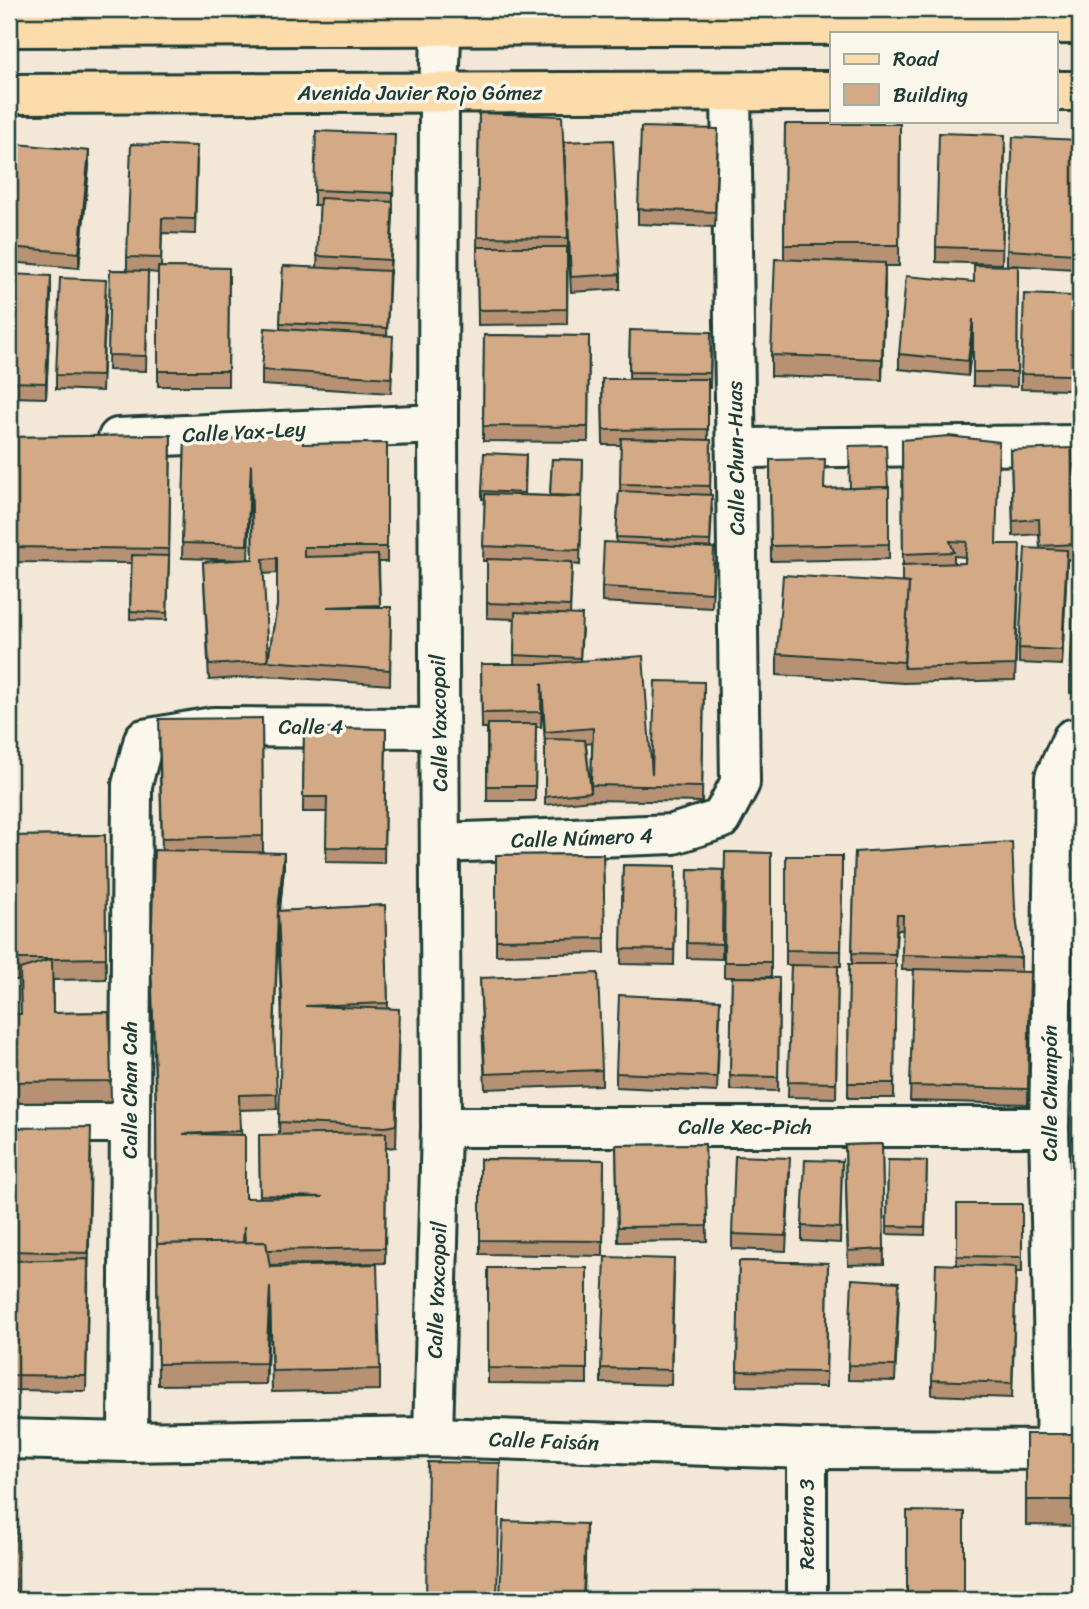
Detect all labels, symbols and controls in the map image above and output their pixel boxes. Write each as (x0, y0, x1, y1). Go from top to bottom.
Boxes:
legend (830, 32, 1058, 122)
text: Road (893, 40, 940, 78)
street label: Avenida Javier Rojo Gómez (297, 74, 543, 112)
text: Building (893, 76, 969, 114)
street label: Calle Chun-Huas (716, 380, 756, 536)
street label: Calle Yax-Ley (181, 410, 307, 454)
street label: Calle Yaxcopoil (419, 653, 459, 792)
street label: Calle 4 (279, 708, 344, 746)
street label: Calle Número 4 (510, 817, 654, 859)
street label: Calle Chan Cah (111, 1021, 149, 1159)
street label: Calle Chumpón (1031, 1025, 1069, 1161)
street label: Calle Xec-Pich (678, 1108, 812, 1146)
street label: Calle Yaxcopoil (416, 1220, 458, 1359)
street label: Calle Faisán (488, 1420, 600, 1462)
street label: Retorno 3 (788, 1478, 826, 1569)

